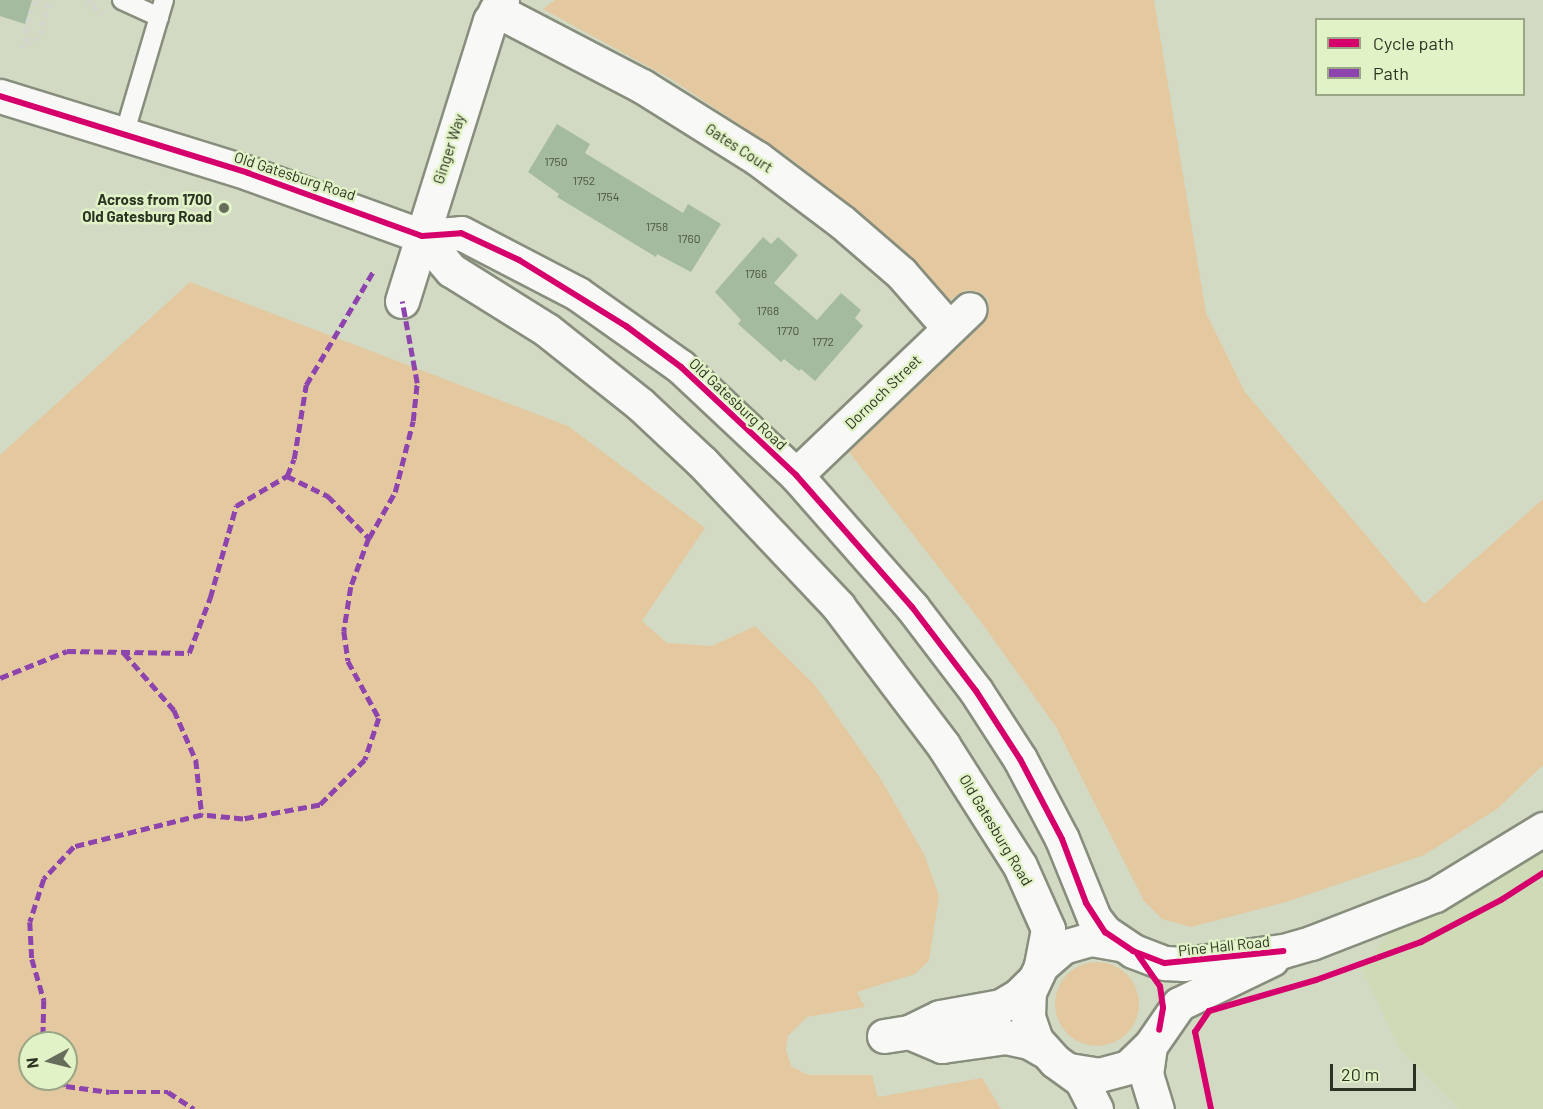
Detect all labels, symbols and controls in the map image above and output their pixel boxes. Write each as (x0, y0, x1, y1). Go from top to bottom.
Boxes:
legend (1315, 18, 1525, 96)
text: Cycle path (1373, 32, 1454, 54)
text: Path (1373, 62, 1409, 84)
street label: Ginger Way (429, 112, 469, 186)
street label: Gates Court (702, 120, 776, 176)
street label: Old Gatesburg Road (232, 148, 358, 204)
house number: 1750 (545, 155, 567, 169)
house number: 1752 (573, 174, 595, 188)
place label: Across from 1700 Old Gatesburg Road (82, 190, 212, 225)
house number: 1754 (597, 190, 619, 204)
marker: Across from 1700 Old Gatesburg Road (217, 201, 231, 215)
house number: 1758 (646, 220, 668, 234)
house number: 1760 (678, 232, 700, 246)
house number: 1766 (745, 267, 767, 281)
house number: 1768 (757, 304, 779, 318)
house number: 1770 (777, 324, 799, 338)
house number: 1772 (812, 335, 834, 349)
street label: Dornoch Street (841, 351, 925, 433)
street label: Old Gatesburg Road (686, 354, 790, 454)
street label: Old Gatesburg Road (956, 771, 1036, 889)
street label: Pine Hall Road (1177, 932, 1271, 960)
north arrow (18, 1031, 78, 1091)
scale bar (1333, 1052, 1418, 1090)
text: N (22, 1057, 42, 1069)
text: 20 m (1341, 1063, 1379, 1085)

